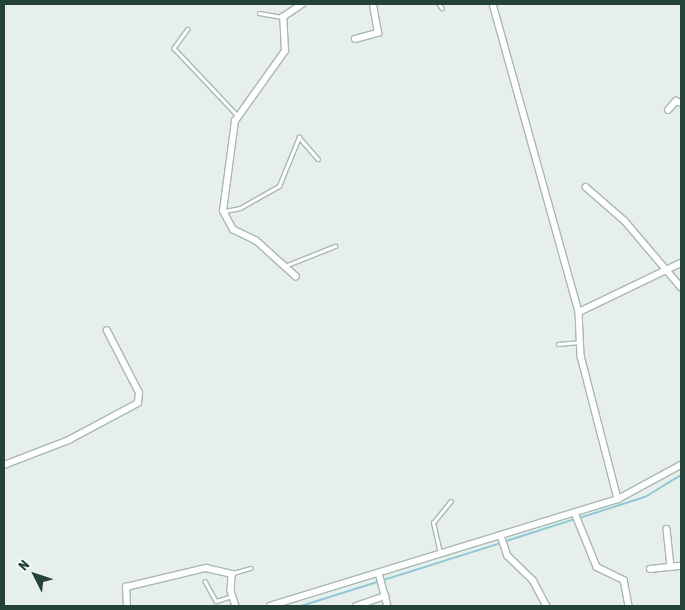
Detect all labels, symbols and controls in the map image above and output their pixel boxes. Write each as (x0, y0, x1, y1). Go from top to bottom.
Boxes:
north arrow (10, 550, 60, 600)
text: N (15, 557, 32, 574)

